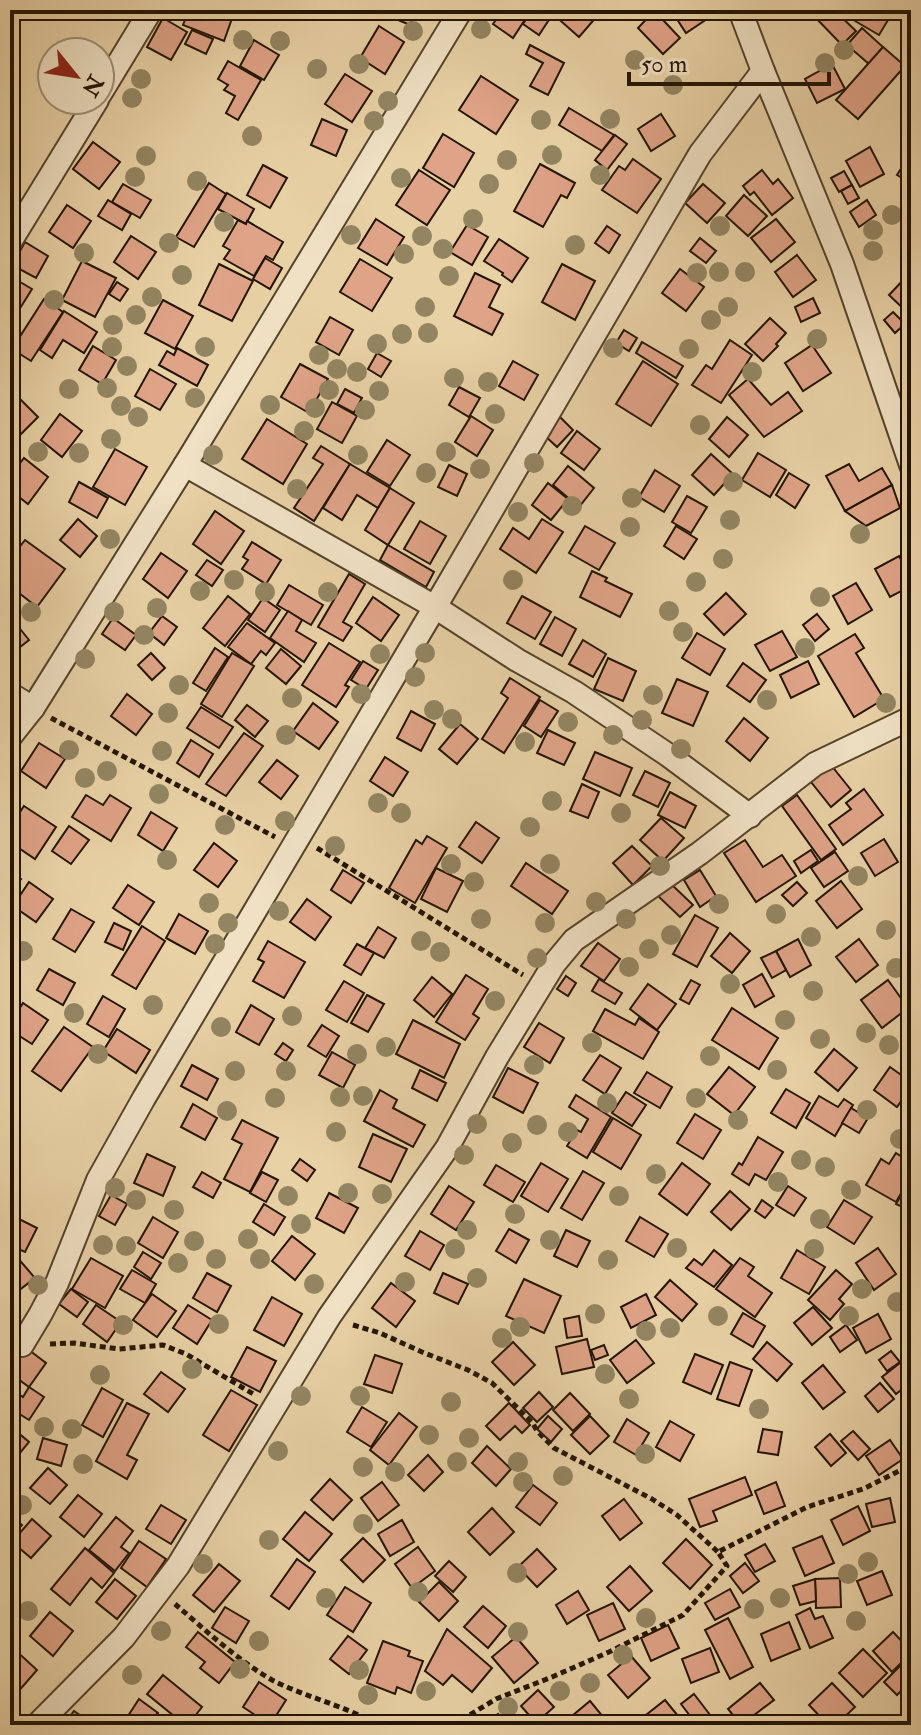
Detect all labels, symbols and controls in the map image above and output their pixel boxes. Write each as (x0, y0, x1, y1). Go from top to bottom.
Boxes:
north arrow (36, 36, 116, 116)
scale bar (629, 36, 829, 86)
text: 50 m (641, 49, 688, 80)
text: N (75, 69, 110, 101)

